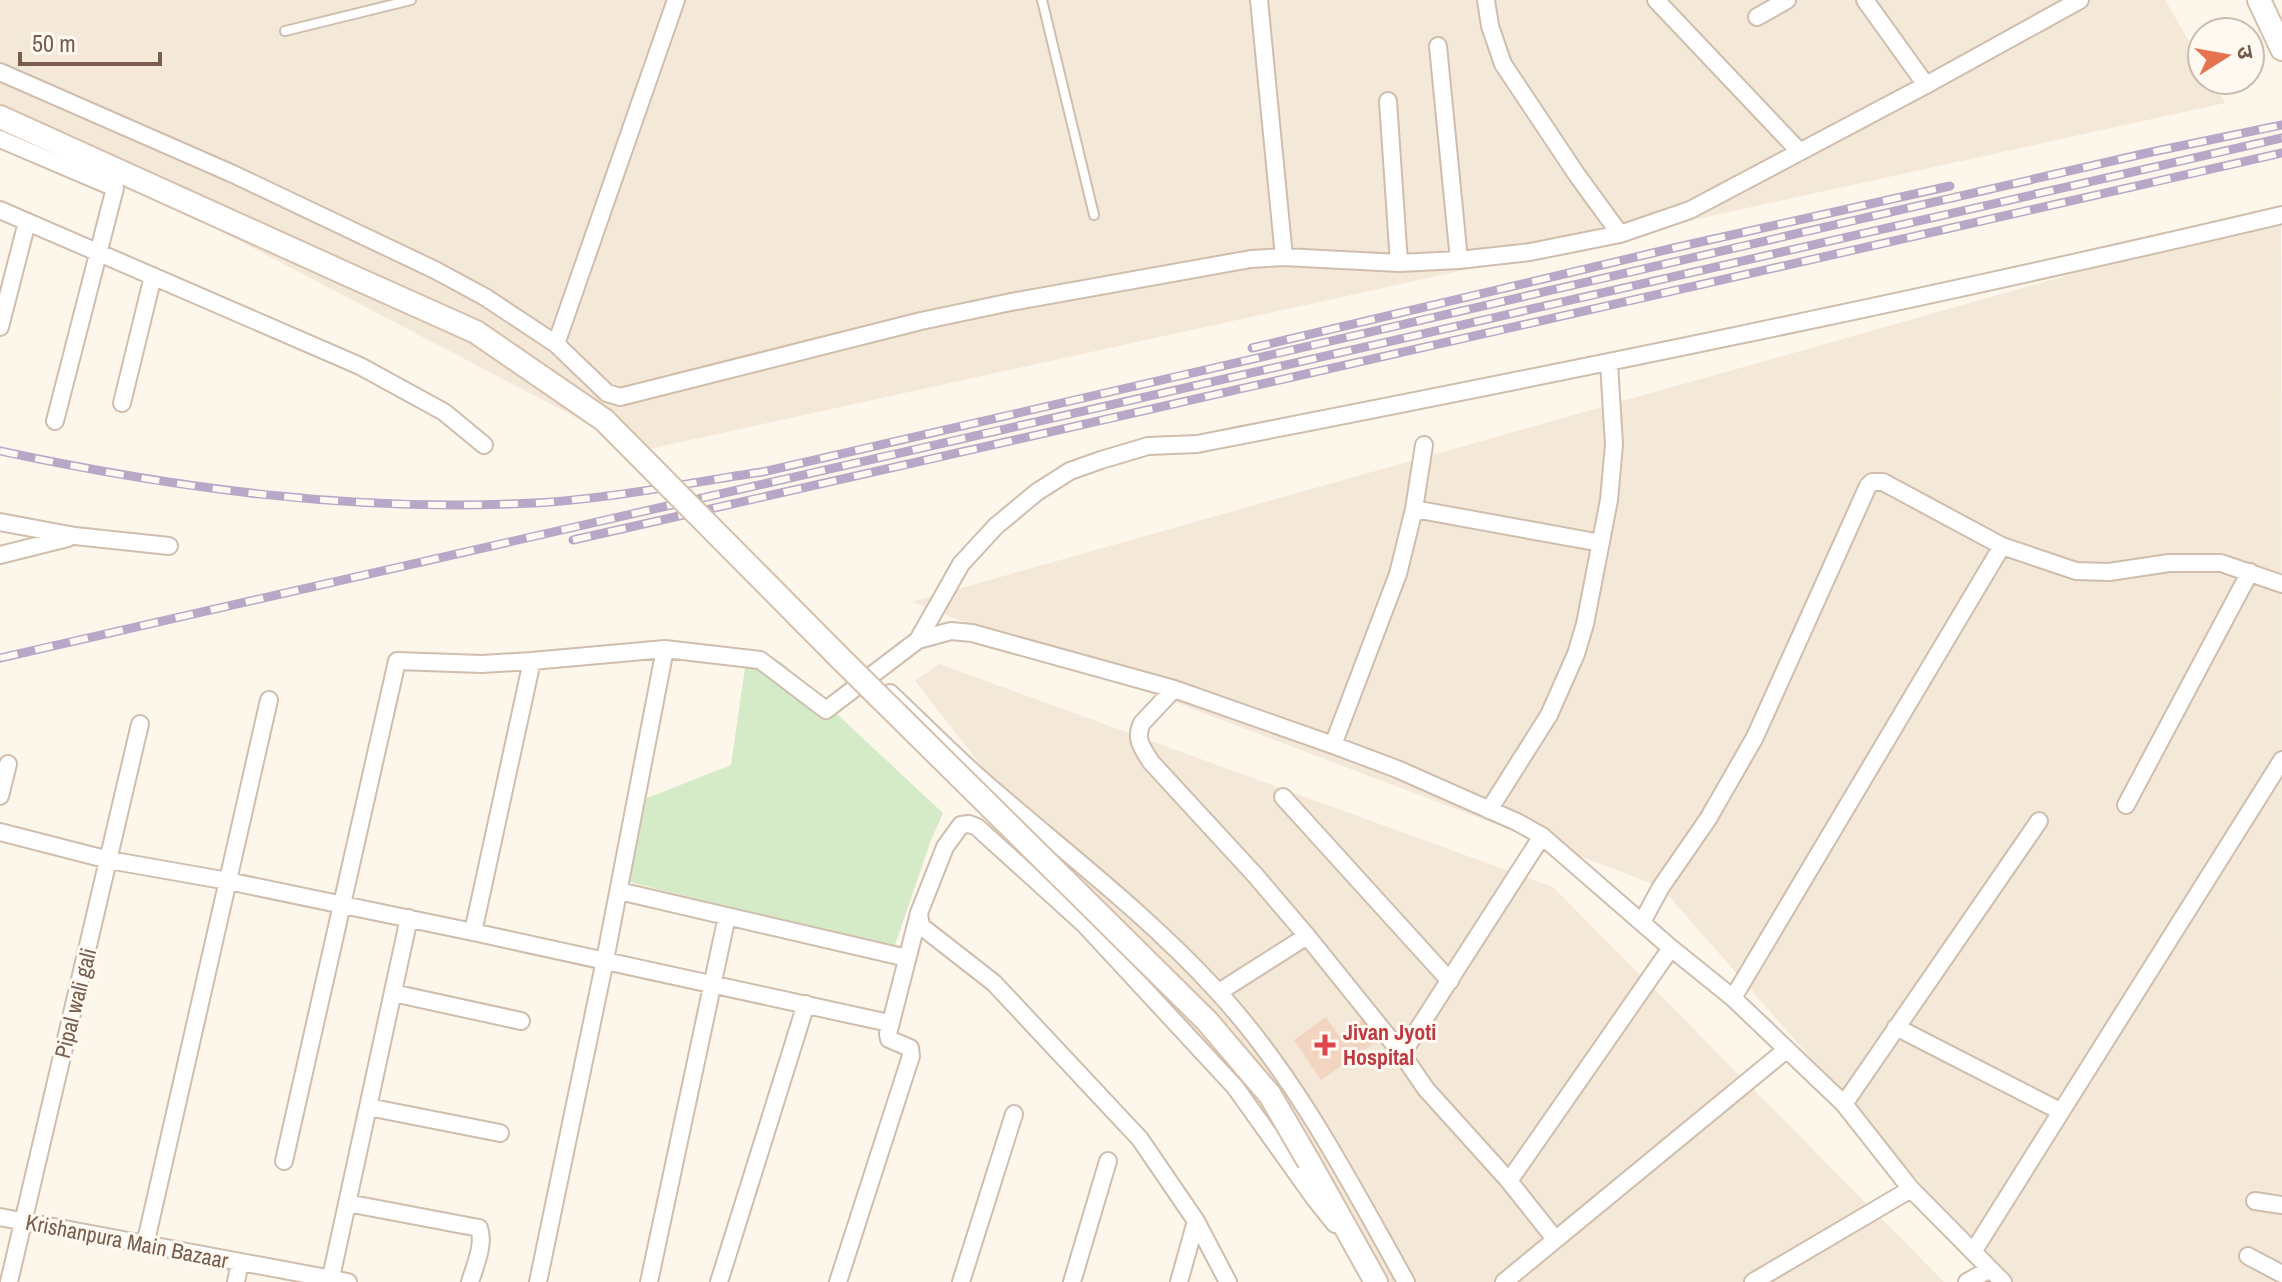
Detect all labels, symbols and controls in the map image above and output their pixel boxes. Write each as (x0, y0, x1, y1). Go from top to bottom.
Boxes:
scale bar (20, 16, 160, 66)
north arrow (2186, 16, 2266, 96)
text: 50 m (32, 27, 76, 59)
text: उ (2230, 43, 2262, 62)
street label: Pipal wali gali (47, 945, 103, 1061)
place label: Jivan Jyoti Hospital (1343, 1017, 1436, 1072)
marker: Jivan Jyoti Hospital (1314, 1034, 1336, 1056)
street label: Krishanpura Main Bazaar (23, 1207, 231, 1275)

